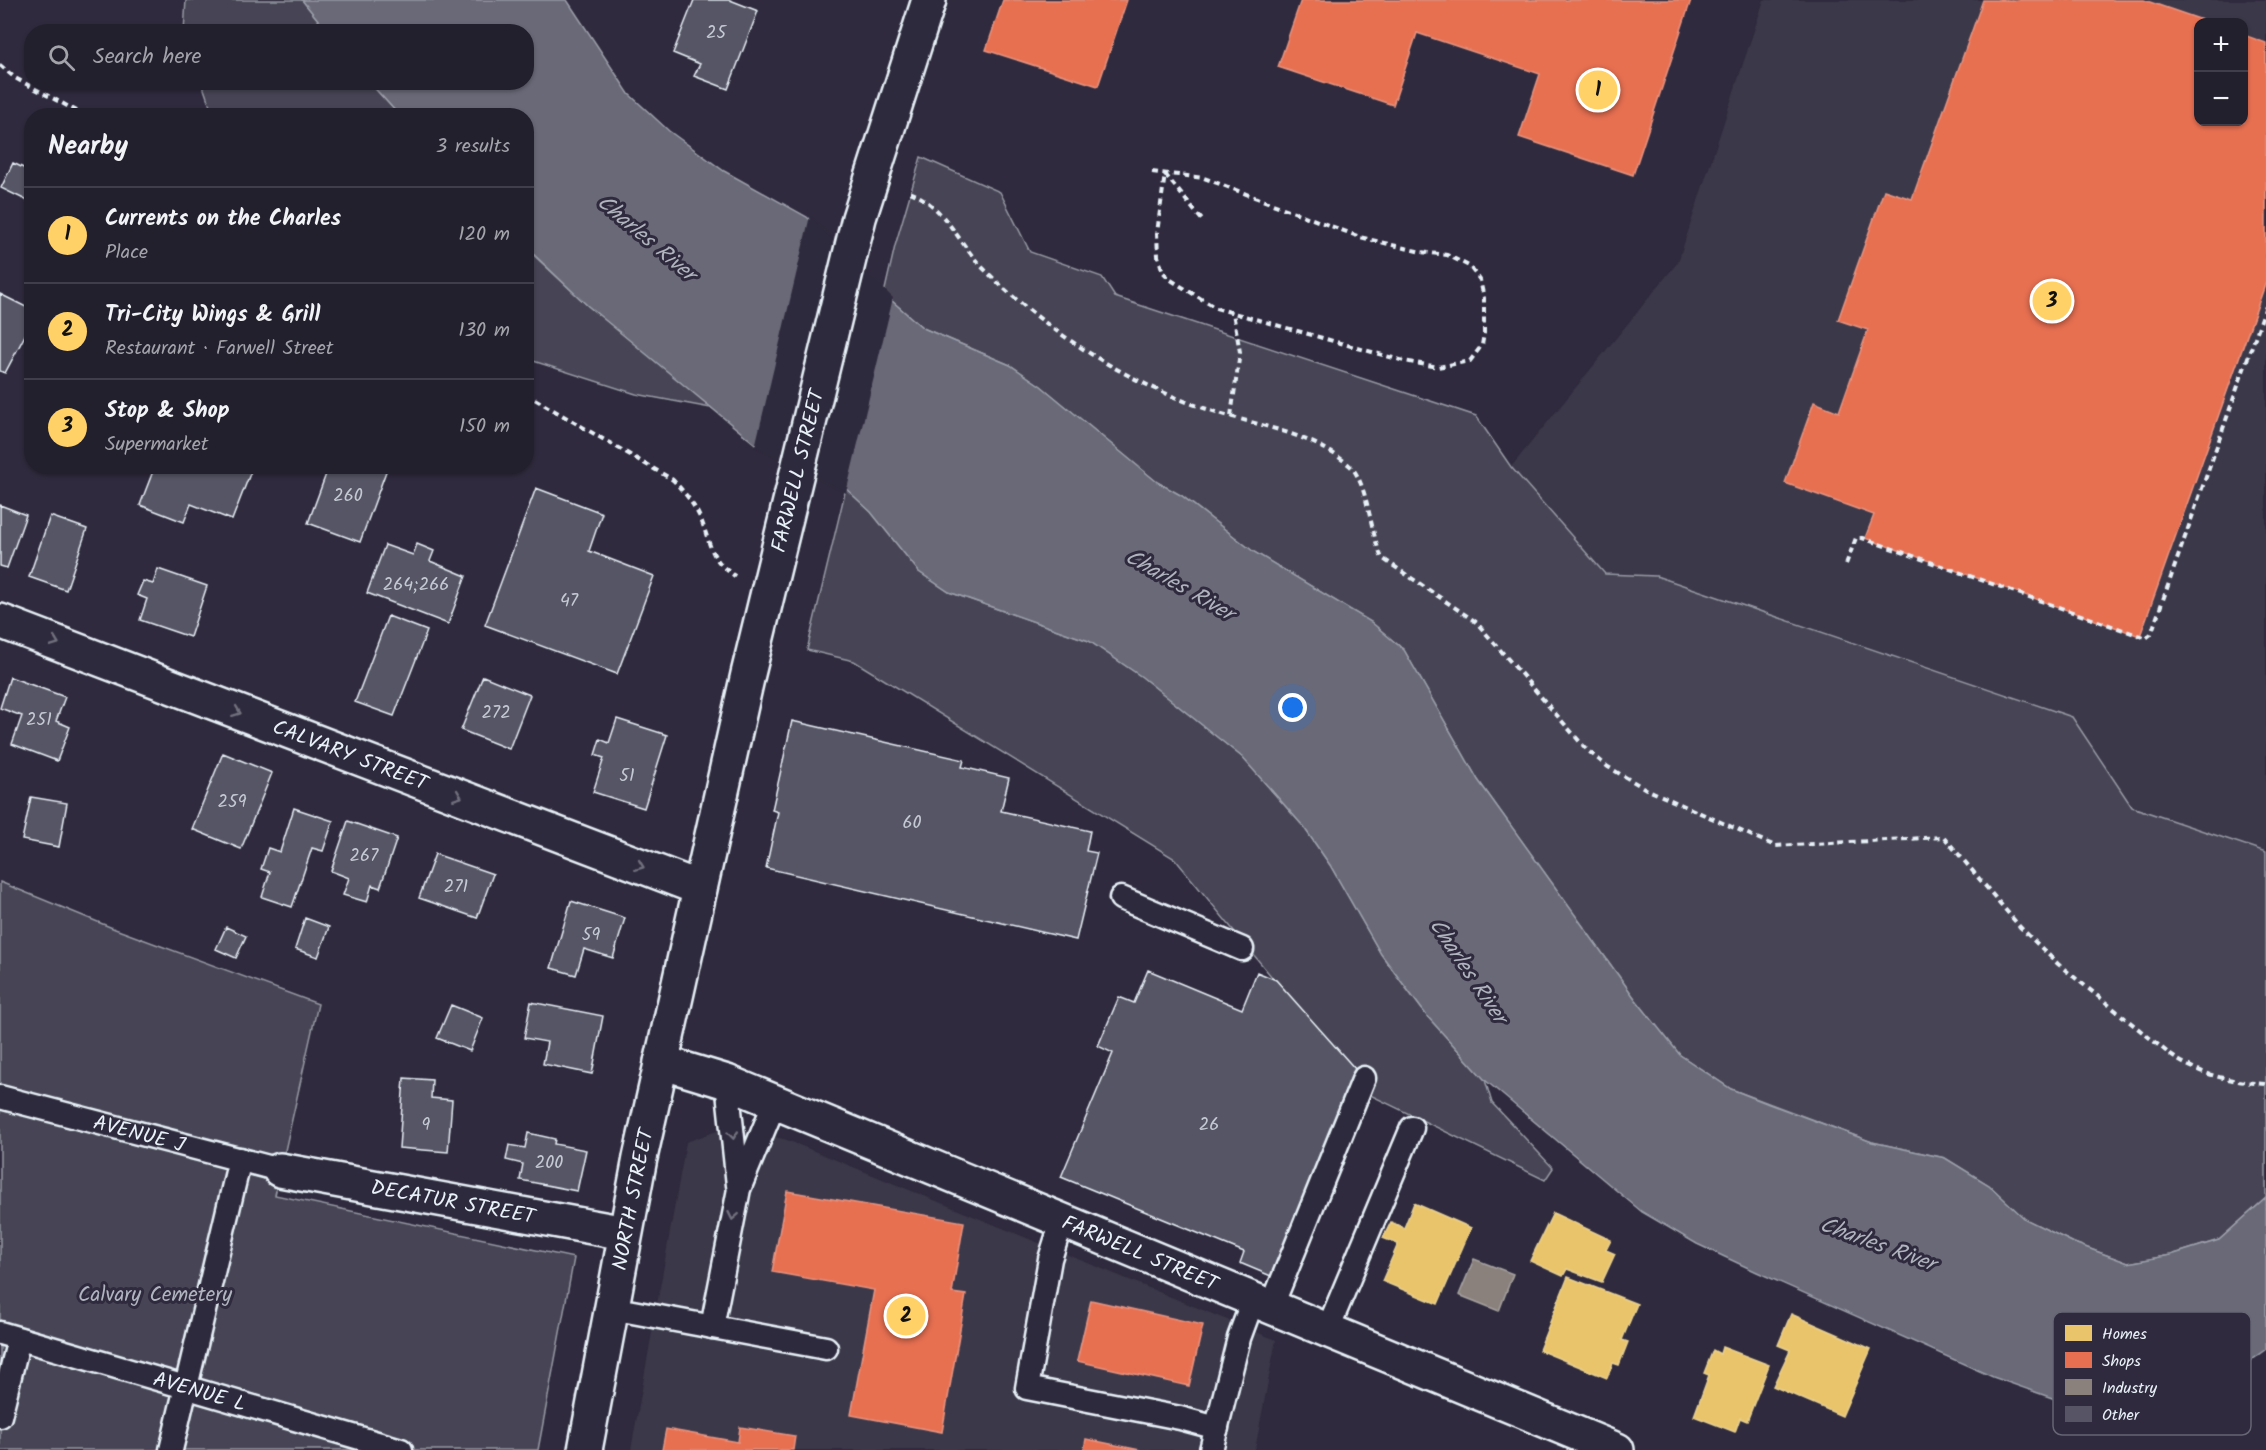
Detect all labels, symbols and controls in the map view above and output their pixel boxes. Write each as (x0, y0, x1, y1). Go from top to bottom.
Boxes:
map controls (2194, 18, 2248, 126)
button: + (2194, 18, 2248, 72)
house number: 25 (706, 19, 727, 48)
search box (24, 24, 534, 90)
text: Search here (93, 40, 201, 75)
icon: search (45, 41, 78, 74)
pin: 1 (1578, 68, 1618, 112)
button: − (2194, 72, 2248, 126)
text: Nearby (48, 126, 128, 168)
text: 3 results (436, 131, 510, 163)
water label: Charles River (588, 187, 706, 294)
text: Currents on the Charles (105, 202, 341, 237)
text: 1 (64, 219, 71, 251)
text: 120 m (458, 219, 510, 251)
text: Place (105, 237, 148, 269)
pin: 3 (2032, 278, 2072, 324)
text: Tri-City Wings & Grill (105, 298, 320, 333)
text: 2 (62, 315, 73, 347)
text: 130 m (458, 315, 510, 347)
text: Restaurant · Farwell Street (105, 333, 334, 365)
street label: FARWELL STREET (763, 385, 835, 556)
text: Stop & Shop (105, 394, 230, 429)
text: 3 (62, 411, 73, 443)
text: 150 m (459, 411, 510, 443)
text: Supermarket (105, 429, 208, 461)
house number: 260 (333, 482, 363, 511)
water label: Charles River (1118, 541, 1244, 634)
house number: 264;266 (383, 571, 449, 600)
house number: 47 (560, 587, 579, 616)
one-way arrow (49, 635, 59, 648)
your location (1278, 693, 1307, 722)
house number: 272 (481, 699, 511, 728)
one-way arrow (231, 705, 242, 717)
house number: 251 (26, 706, 52, 735)
street label: CALVARY STREET (267, 712, 434, 802)
house number: 51 (619, 762, 635, 791)
house number: 259 (218, 788, 247, 817)
one-way arrow (452, 789, 463, 802)
house number: 60 (902, 809, 922, 838)
house number: 267 (350, 842, 379, 871)
one-way arrow (634, 859, 645, 871)
house number: 271 (444, 873, 468, 902)
water label: Charles River (1419, 912, 1518, 1035)
house number: 59 (582, 921, 600, 950)
street label: AVENUE J (90, 1107, 190, 1163)
house number: 9 (422, 1111, 431, 1140)
house number: 26 (1199, 1111, 1219, 1140)
street label: NORTH STREET (604, 1124, 664, 1273)
one-way arrow (726, 1131, 738, 1140)
house number: 200 (535, 1149, 563, 1178)
street label: DECATUR STREET (368, 1172, 539, 1235)
street label: FARWELL STREET (1056, 1207, 1224, 1302)
water label: Charles River (1814, 1208, 1944, 1284)
one-way arrow (727, 1211, 740, 1221)
park label: Calvary Cemetery (78, 1279, 232, 1312)
pin: 2 (886, 1294, 926, 1338)
legend (2053, 1312, 2251, 1435)
text: Homes (2102, 1322, 2147, 1347)
text: Shops (2102, 1349, 2141, 1374)
street label: AVENUE L (149, 1364, 250, 1422)
text: Industry (2102, 1376, 2157, 1401)
text: Other (2102, 1403, 2141, 1428)

